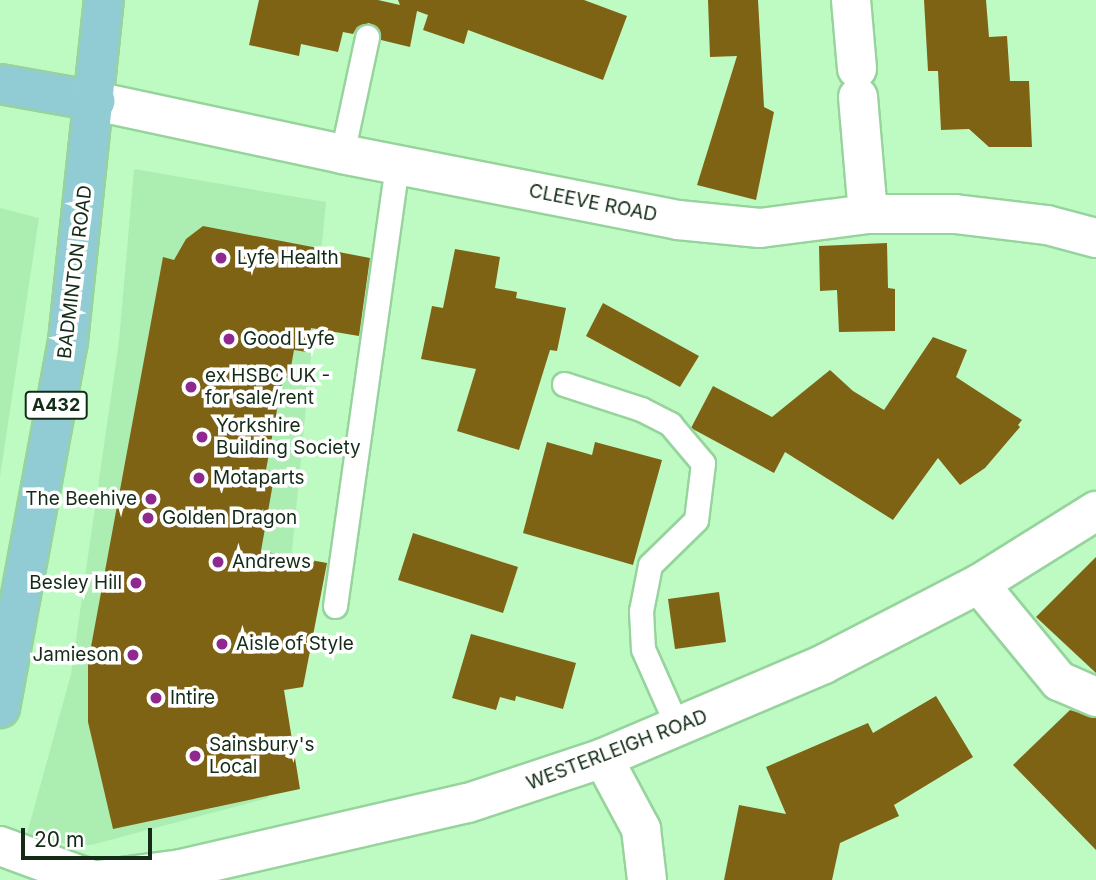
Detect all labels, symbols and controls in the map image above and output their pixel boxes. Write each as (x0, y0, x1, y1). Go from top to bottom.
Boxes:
street label: CLEEVE ROAD (527, 179, 659, 227)
street label: BADMINTON ROAD (53, 184, 97, 360)
place label: Lyfe Health (237, 247, 339, 269)
marker: Lyfe Health (211, 248, 231, 268)
place label: Good Lyfe (243, 328, 335, 350)
marker: Good Lyfe (221, 331, 237, 347)
place label: ex HSBC UK - for sale/rent (205, 365, 330, 409)
marker: ex HSBC UK - for sale/rent (183, 379, 199, 395)
road number: A432 (24, 390, 88, 419)
place label: Yorkshire Building Society (216, 415, 361, 459)
marker: Yorkshire Building Society (194, 429, 210, 445)
place label: Motaparts (213, 467, 305, 489)
marker: Motaparts (191, 470, 207, 486)
place label: The Beehive (25, 488, 137, 510)
marker: The Beehive (143, 491, 159, 507)
place label: Golden Dragon (162, 507, 297, 529)
marker: Golden Dragon (140, 510, 156, 526)
place label: Andrews (232, 551, 311, 573)
marker: Andrews (210, 554, 226, 570)
place label: Besley Hill (29, 572, 122, 594)
marker: Besley Hill (128, 575, 144, 591)
place label: Aisle of Style (236, 633, 354, 655)
marker: Aisle of Style (214, 636, 230, 652)
place label: Jamieson (33, 644, 119, 666)
marker: Jamieson (125, 647, 141, 663)
place label: Intire (170, 687, 215, 709)
marker: Intire (148, 690, 164, 706)
street label: WESTERLEIGH ROAD (523, 705, 711, 795)
place label: Sainsbury's Local (209, 734, 314, 778)
marker: Sainsbury's Local (187, 748, 203, 764)
scale bar (24, 814, 156, 858)
text: 20 m (34, 827, 84, 852)

